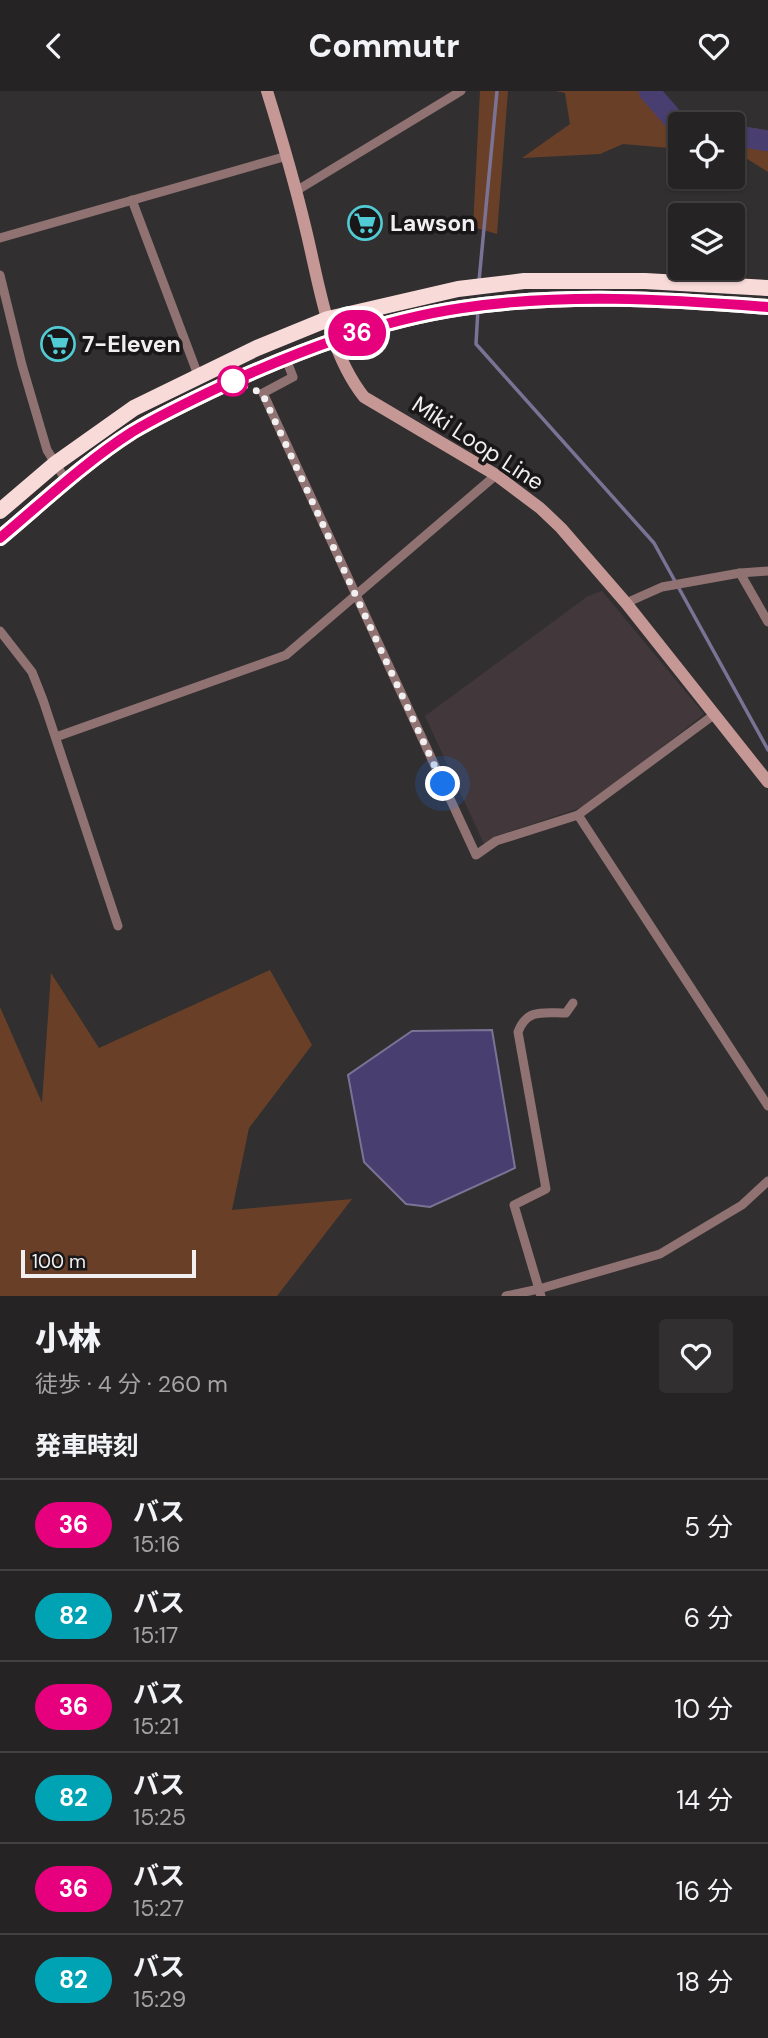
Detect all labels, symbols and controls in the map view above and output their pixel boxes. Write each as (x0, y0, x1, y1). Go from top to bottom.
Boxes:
text: Commutr (309, 25, 459, 67)
icon: back (35, 27, 73, 65)
icon: heart (695, 27, 733, 65)
map controls (668, 112, 745, 280)
button: locate (668, 112, 745, 189)
button: layers (668, 203, 745, 280)
supermarket icon: Lawson (346, 204, 384, 242)
place label: Lawson (390, 208, 476, 238)
line badge: 36 (326, 310, 388, 356)
text: 36 (342, 317, 372, 348)
supermarket icon: 7-Eleven (39, 325, 77, 363)
place label: 7-Eleven (82, 329, 181, 359)
unlabelled marker (218, 366, 248, 396)
street label: Miki Loop Line (406, 389, 550, 497)
your location (425, 766, 460, 801)
scale bar (21, 1247, 196, 1279)
text: 100 m (32, 1249, 86, 1274)
text: 小林 (35, 1317, 101, 1360)
button: heart (659, 1319, 733, 1393)
text: 徒歩 · 4 分 · 260 m (35, 1369, 228, 1399)
text: 発車時刻 (35, 1429, 139, 1463)
text: バス (133, 1495, 185, 1529)
text: 36 (59, 1509, 88, 1540)
text: 5 分 (684, 1510, 733, 1544)
text: 15:16 (133, 1529, 180, 1559)
text: バス (133, 1586, 185, 1620)
text: 82 (59, 1600, 88, 1631)
text: 6 分 (684, 1601, 733, 1635)
text: 15:17 (133, 1620, 178, 1650)
text: バス (133, 1677, 185, 1711)
text: 36 (59, 1691, 88, 1722)
text: 10 分 (674, 1692, 733, 1726)
text: 15:21 (133, 1711, 179, 1741)
text: バス (133, 1768, 185, 1802)
text: 82 (59, 1782, 88, 1813)
text: 14 分 (676, 1783, 733, 1817)
text: 15:25 (133, 1802, 186, 1832)
text: バス (133, 1859, 185, 1893)
text: 36 (59, 1873, 88, 1904)
text: 16 分 (676, 1874, 733, 1908)
text: 15:27 (133, 1893, 184, 1923)
text: バス (133, 1950, 185, 1984)
text: 82 (59, 1964, 88, 1995)
text: 18 分 (676, 1965, 733, 1999)
text: 15:29 (133, 1984, 186, 2014)

